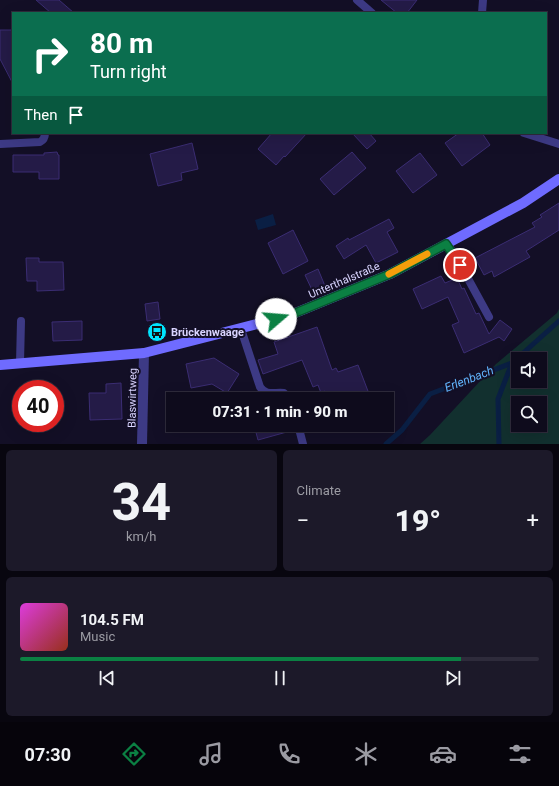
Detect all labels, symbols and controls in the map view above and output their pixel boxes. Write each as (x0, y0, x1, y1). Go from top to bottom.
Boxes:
text: 80 m (90, 27, 153, 60)
icon: right (24, 28, 76, 80)
text: Turn right (90, 61, 167, 82)
icon: arrive (65, 104, 87, 126)
text: Then (24, 106, 57, 124)
pin (443, 248, 477, 282)
icon: arrive (449, 254, 471, 276)
street label: Unterthalstraße (307, 260, 382, 301)
position arrow (255, 298, 297, 340)
bus stop icon: Brückenwaage (146, 321, 168, 343)
place label: Brückenwaage (171, 326, 244, 339)
map controls (511, 352, 547, 432)
button: sound (511, 352, 547, 388)
water label: Erlenbach (443, 363, 495, 395)
street label: Blaswirtweg (125, 368, 140, 428)
speed limit sign: 40 (12, 380, 64, 432)
button: search (511, 396, 547, 432)
text: 07:31 · 1 min · 90 m (212, 403, 348, 421)
text: 34 (111, 472, 171, 533)
text: Climate (297, 483, 341, 498)
text: 19° (395, 503, 441, 538)
text: − (297, 508, 309, 533)
text: + (527, 508, 539, 533)
text: km/h (126, 529, 157, 544)
text: 104.5 FM (80, 611, 144, 629)
text: Music (80, 629, 115, 644)
icon: previous (96, 667, 118, 689)
icon: pause (269, 667, 291, 689)
icon: next (442, 667, 464, 689)
icon: directions (120, 740, 148, 768)
icon: music (197, 740, 225, 768)
icon: phone (275, 740, 303, 768)
icon: climate (352, 740, 380, 768)
icon: car (429, 740, 457, 768)
icon: filters (506, 740, 534, 768)
text: 07:30 (25, 744, 71, 765)

